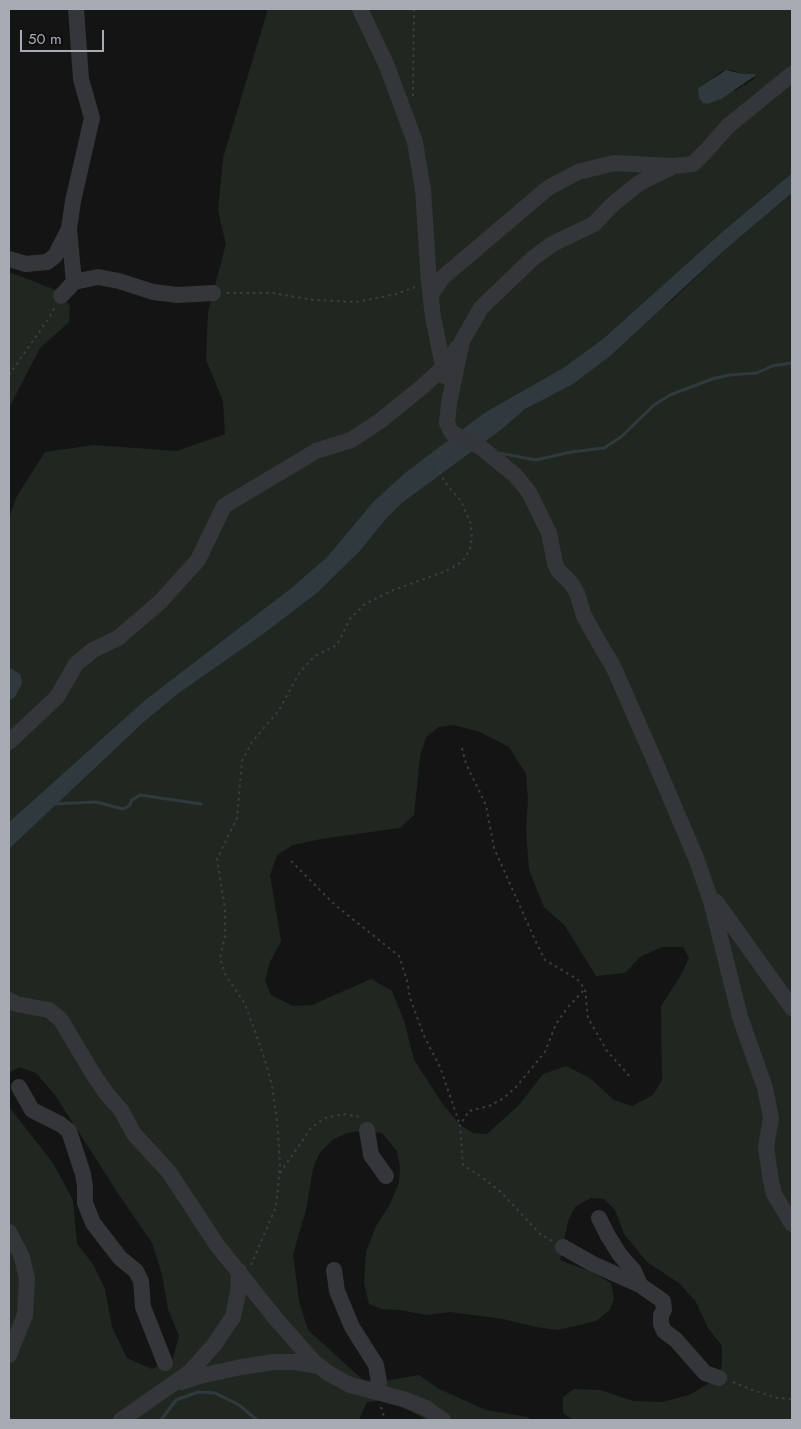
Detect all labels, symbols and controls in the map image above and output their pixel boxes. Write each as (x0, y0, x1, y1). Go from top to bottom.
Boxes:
scale bar (22, 20, 106, 52)
text: 50 m (28, 28, 62, 50)

